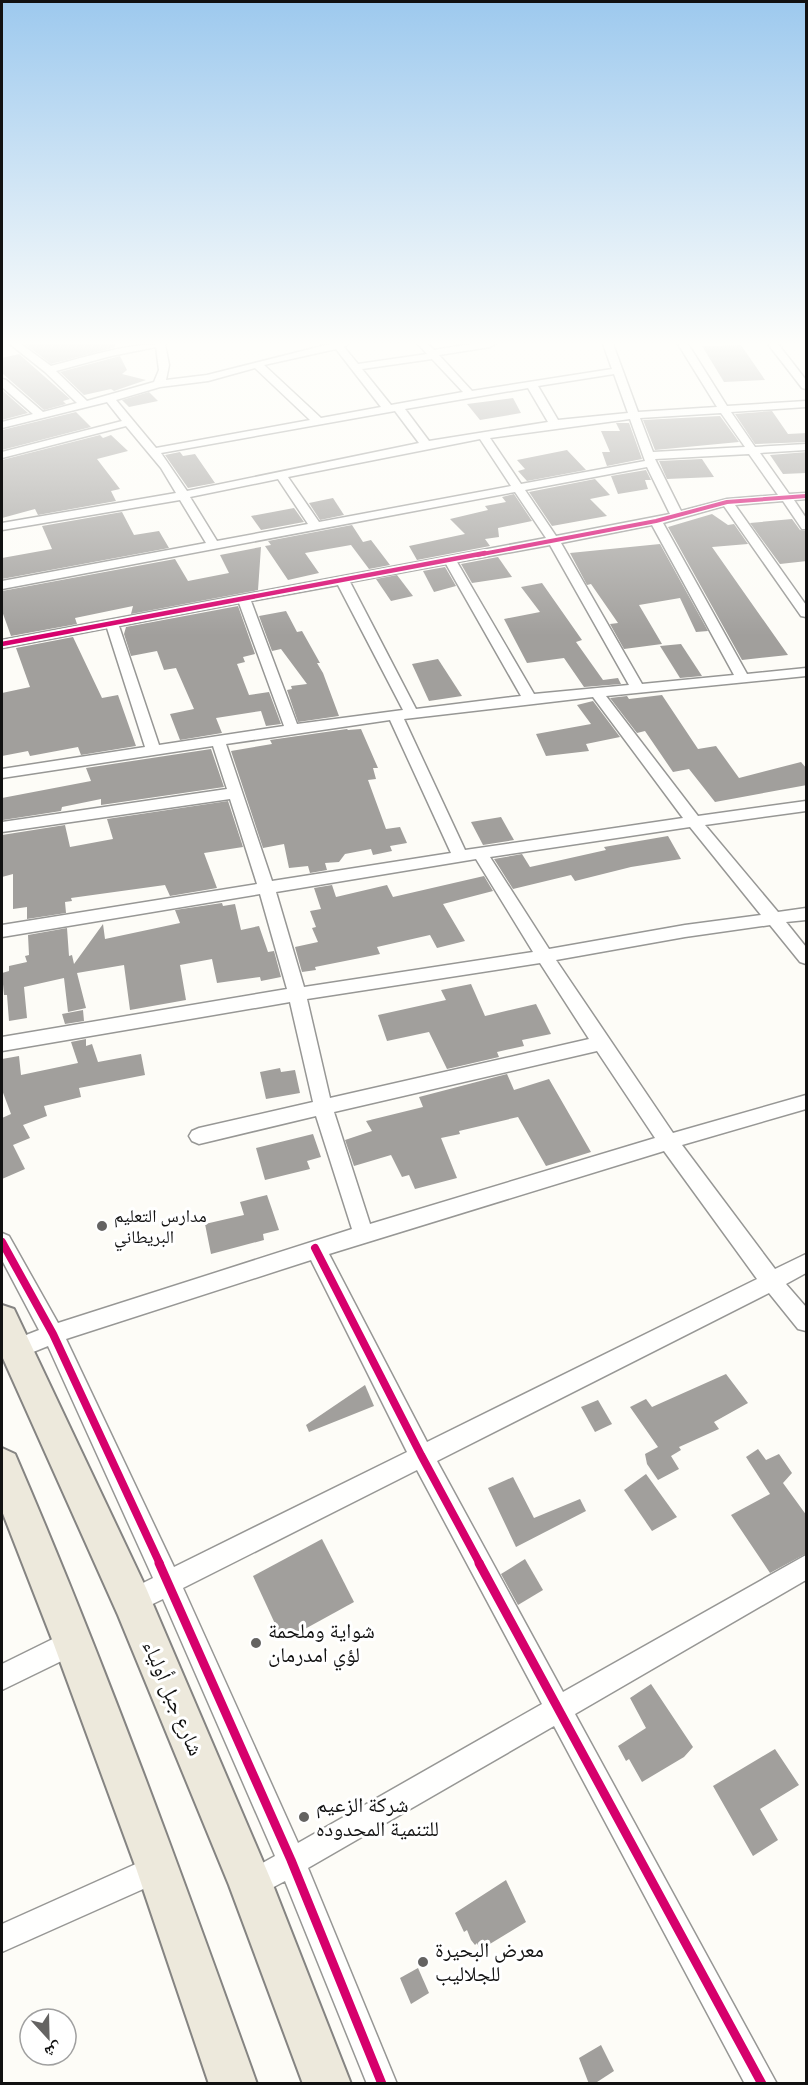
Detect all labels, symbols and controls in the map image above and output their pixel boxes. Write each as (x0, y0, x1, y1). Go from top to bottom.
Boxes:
place label: مدارس التعليم البريطاني (114, 1204, 207, 1252)
marker: مدارس التعليم البريطاني (95, 1219, 109, 1233)
place label: شواية وملحمة لؤي امدرمان (268, 1616, 375, 1671)
street label: شارع جبل أولياء (137, 1636, 211, 1760)
marker: شواية وملحمة لؤي امدرمان (249, 1636, 263, 1650)
place label: شركة الزعيم للتنمية المحدوده (316, 1790, 439, 1842)
marker: شركة الزعيم للتنمية المحدوده (297, 1810, 311, 1824)
place label: معرض البحيرة للجلاليب (435, 1935, 544, 1987)
marker: معرض البحيرة للجلاليب (416, 1955, 430, 1969)
north arrow (18, 2007, 78, 2067)
text: ش (42, 2038, 65, 2063)

